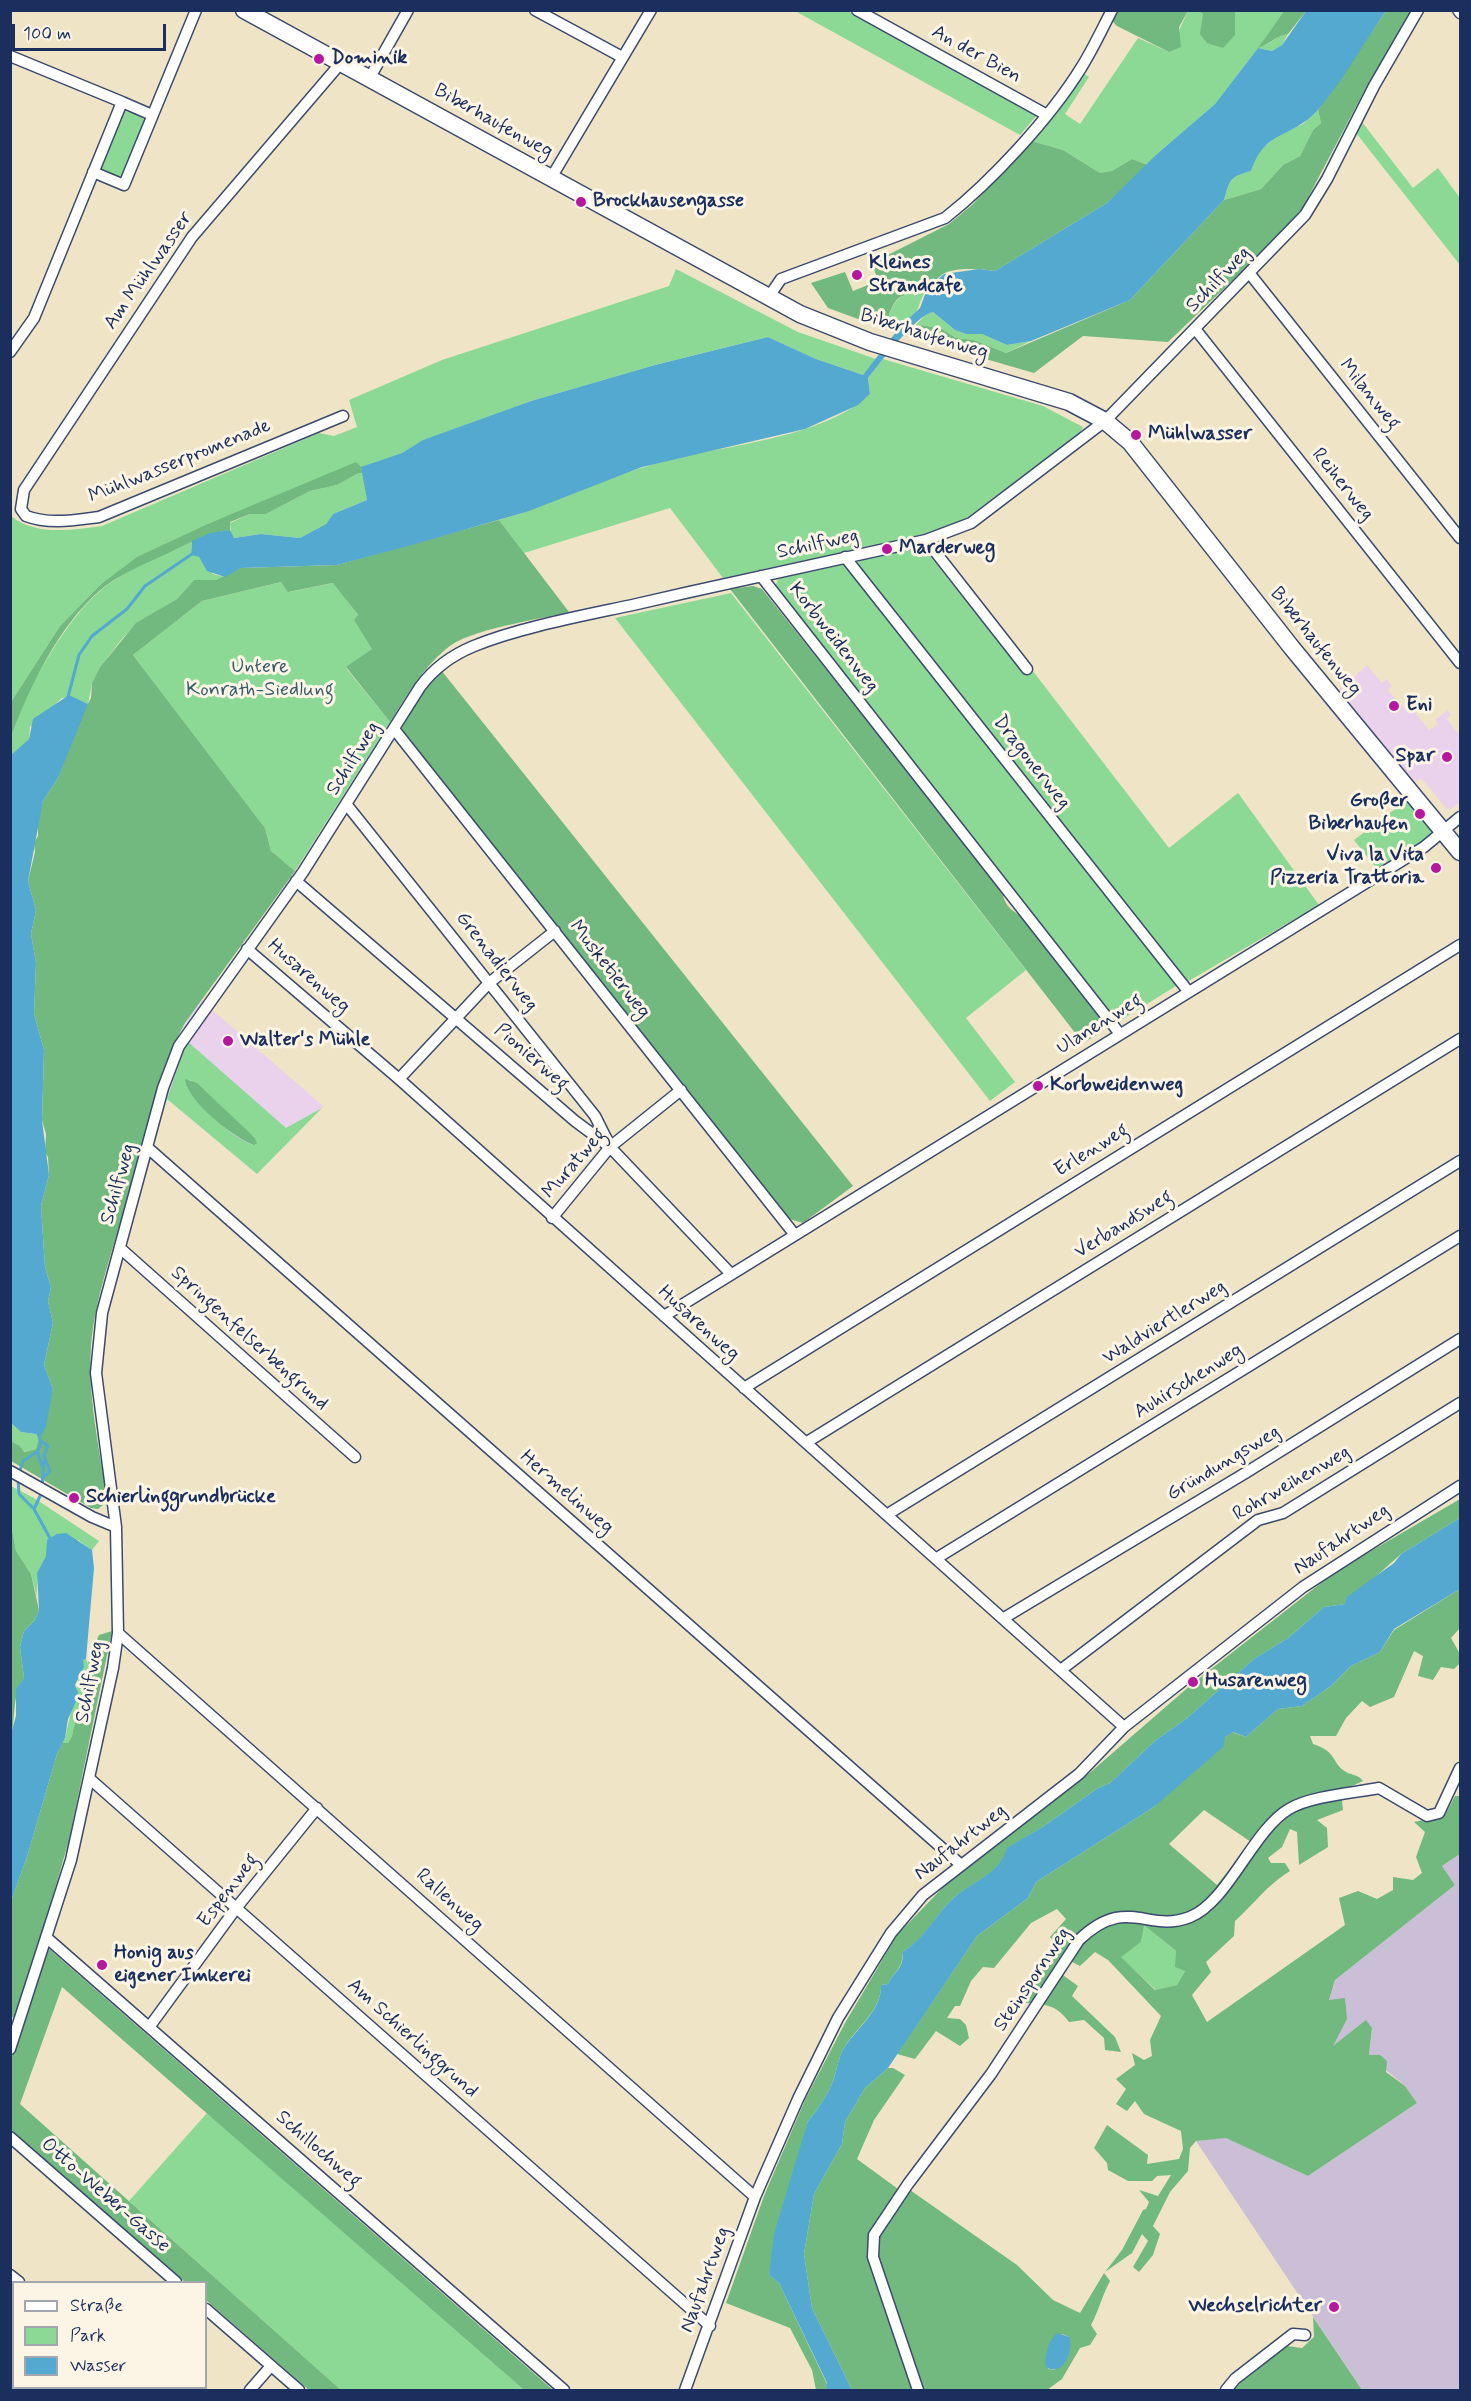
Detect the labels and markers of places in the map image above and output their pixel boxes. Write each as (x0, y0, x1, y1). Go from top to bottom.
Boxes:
place label: Dominik (331, 47, 407, 71)
marker: Dominik (312, 52, 326, 66)
place label: Brockhausengasse (593, 190, 744, 214)
marker: Brockhausengasse (574, 195, 588, 209)
place label: Kleines Strandcafe (869, 252, 963, 299)
marker: Kleines Strandcafe (850, 268, 864, 282)
place label: Mühlwasser (1148, 423, 1252, 447)
marker: Mühlwasser (1129, 428, 1143, 442)
place label: Marderweg (899, 537, 995, 561)
marker: Marderweg (880, 542, 894, 556)
place label: Eni (1406, 694, 1432, 718)
marker: Eni (1387, 699, 1401, 713)
place label: Spar (1396, 745, 1435, 769)
marker: Spar (1440, 750, 1454, 764)
place label: Großer Biberhaufen (1309, 790, 1408, 837)
marker: Großer Biberhaufen (1413, 807, 1427, 821)
place label: Viva la Vita Pizzeria Trattoria (1270, 844, 1424, 891)
marker: Viva la Vita Pizzeria Trattoria (1429, 861, 1443, 875)
place label: Walter's Mühle (240, 1029, 370, 1053)
marker: Walter's Mühle (221, 1034, 235, 1048)
place label: Korbweidenweg (1050, 1074, 1183, 1098)
marker: Korbweidenweg (1031, 1079, 1045, 1093)
place label: Schierlinggrundbrücke (86, 1486, 276, 1510)
marker: Schierlinggrundbrücke (67, 1491, 81, 1505)
place label: Husarenweg (1205, 1670, 1307, 1694)
marker: Husarenweg (1186, 1675, 1200, 1689)
place label: Honig aus eigener Imkerei (114, 1942, 251, 1989)
marker: Honig aus eigener Imkerei (95, 1958, 109, 1972)
place label: Wechselrichter (1189, 2295, 1322, 2319)
marker: Wechselrichter (1327, 2300, 1341, 2314)

